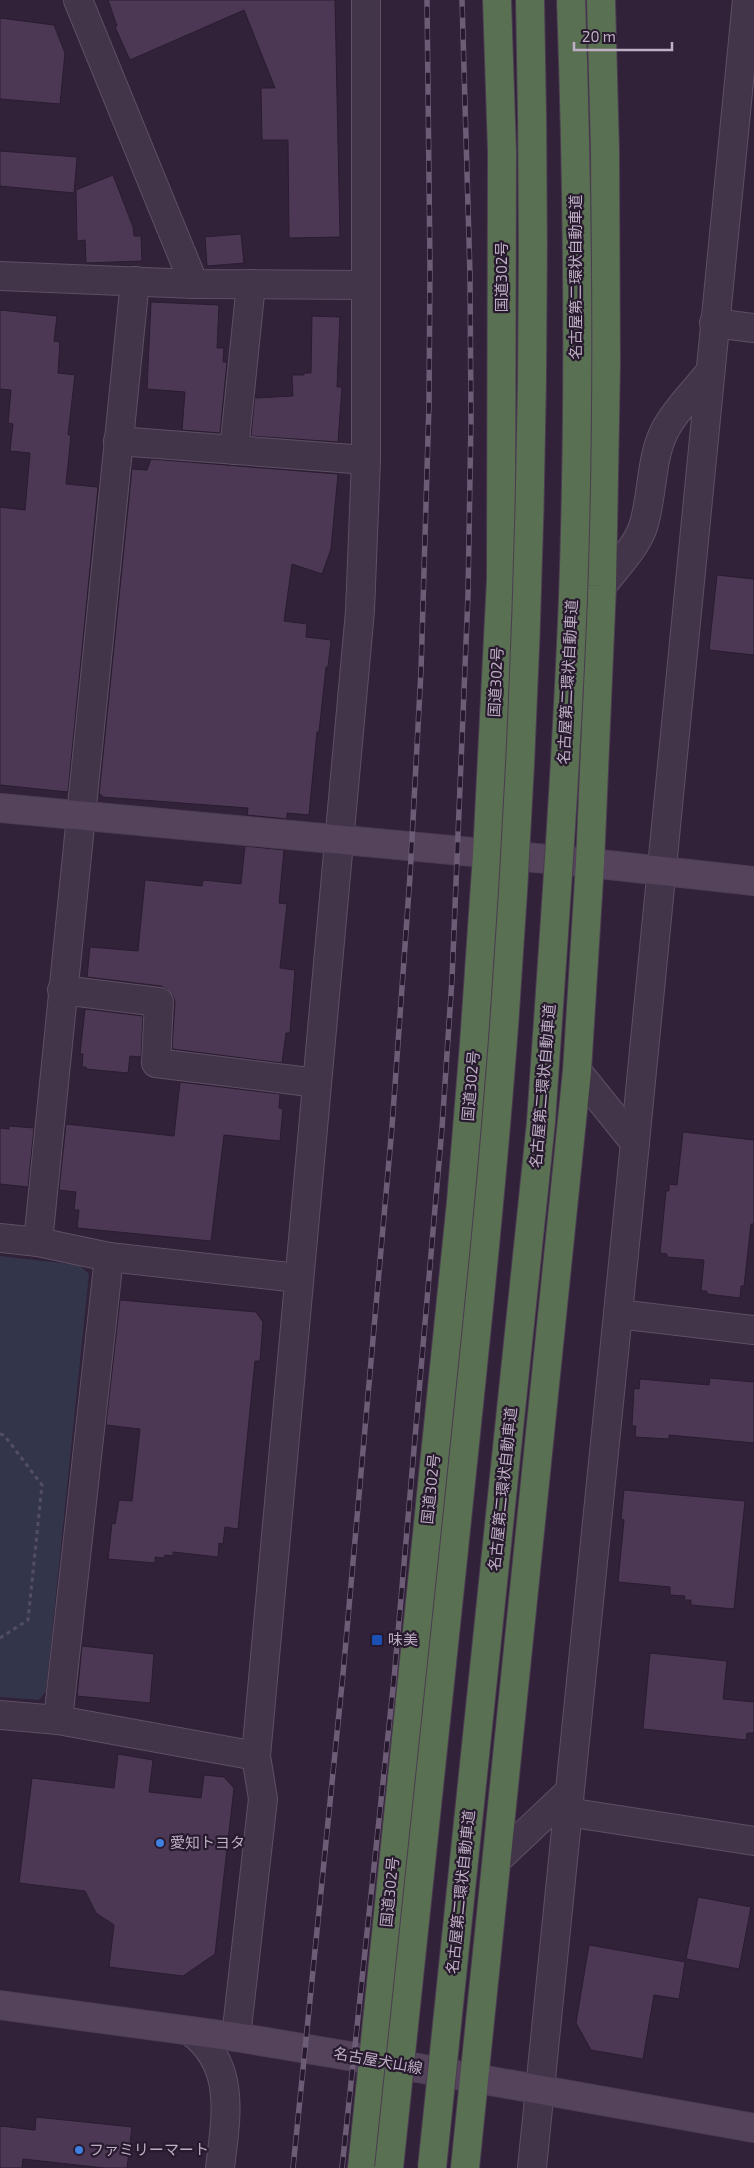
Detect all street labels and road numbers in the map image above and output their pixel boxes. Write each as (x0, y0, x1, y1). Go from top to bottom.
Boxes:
street label: 名古屋第二環状自動車道 (566, 194, 584, 360)
street label: 国道302号 (492, 242, 510, 312)
street label: 名古屋第二環状自動車道 (554, 599, 580, 765)
street label: 国道302号 (484, 646, 506, 718)
street label: 名古屋第二環状自動車道 (526, 1003, 558, 1169)
street label: 国道302号 (458, 1050, 482, 1122)
street label: 名古屋第二環状自動車道 (484, 1406, 520, 1572)
street label: 国道302号 (417, 1453, 443, 1525)
street label: 名古屋第二環状自動車道 (442, 1809, 478, 1975)
street label: 国道302号 (376, 1856, 402, 1928)
street label: 名古屋犬山線 (332, 2043, 424, 2077)

